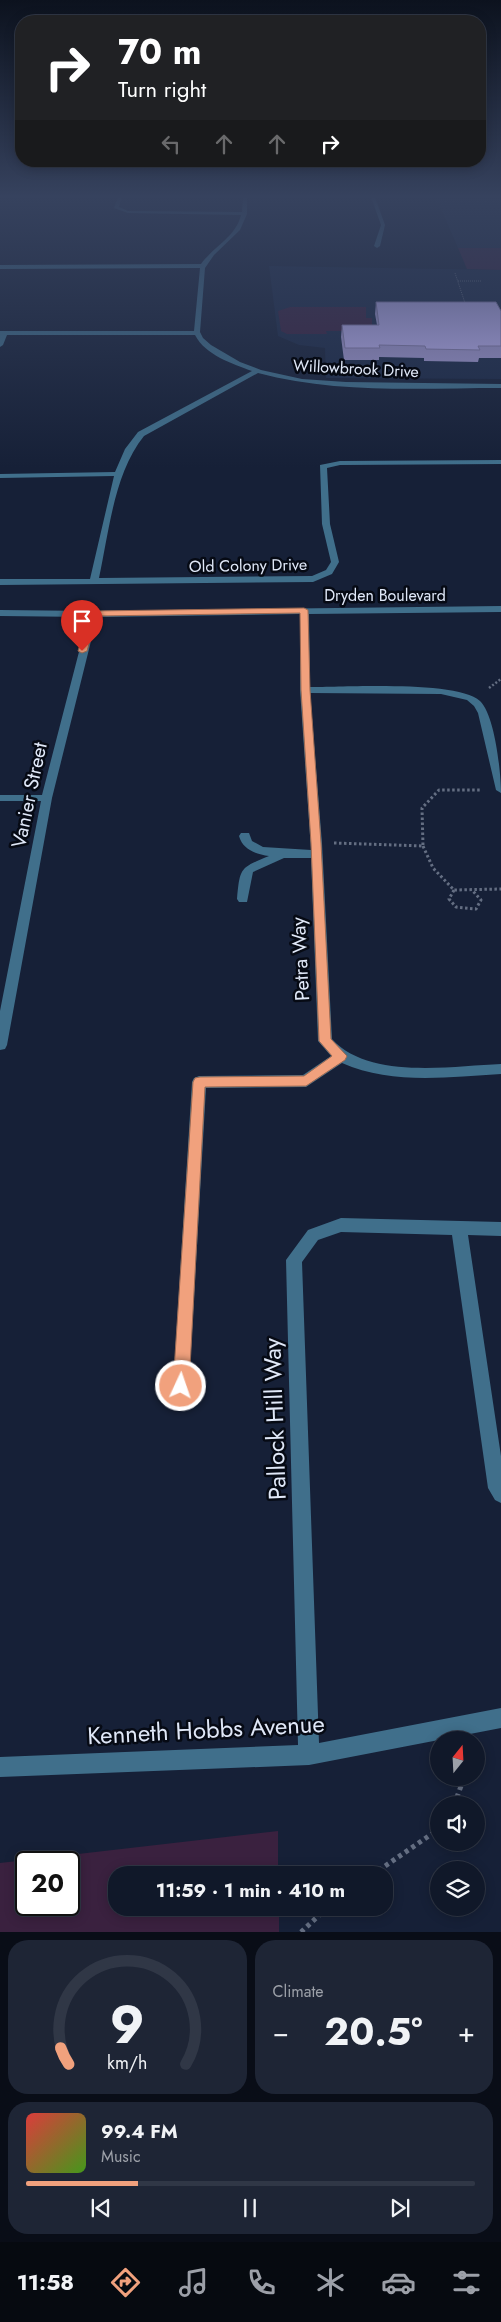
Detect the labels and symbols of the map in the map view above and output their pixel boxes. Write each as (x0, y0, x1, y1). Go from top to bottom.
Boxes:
street label: Willowbrook Drive (292, 354, 419, 383)
street label: Old Colony Drive (189, 553, 307, 578)
street label: Dryden Boulevard (324, 584, 446, 607)
pin (61, 600, 103, 651)
street label: Vanier Street (4, 739, 55, 851)
street label: Petra Way (284, 916, 317, 1002)
street label: Pallock Hill Way (254, 1337, 295, 1501)
position arrow (154, 1359, 206, 1411)
street label: Kenneth Hobbs Avenue (86, 1706, 326, 1753)
north arrow (430, 1731, 485, 1786)
speed limit sign: 20 (15, 1851, 80, 1916)

